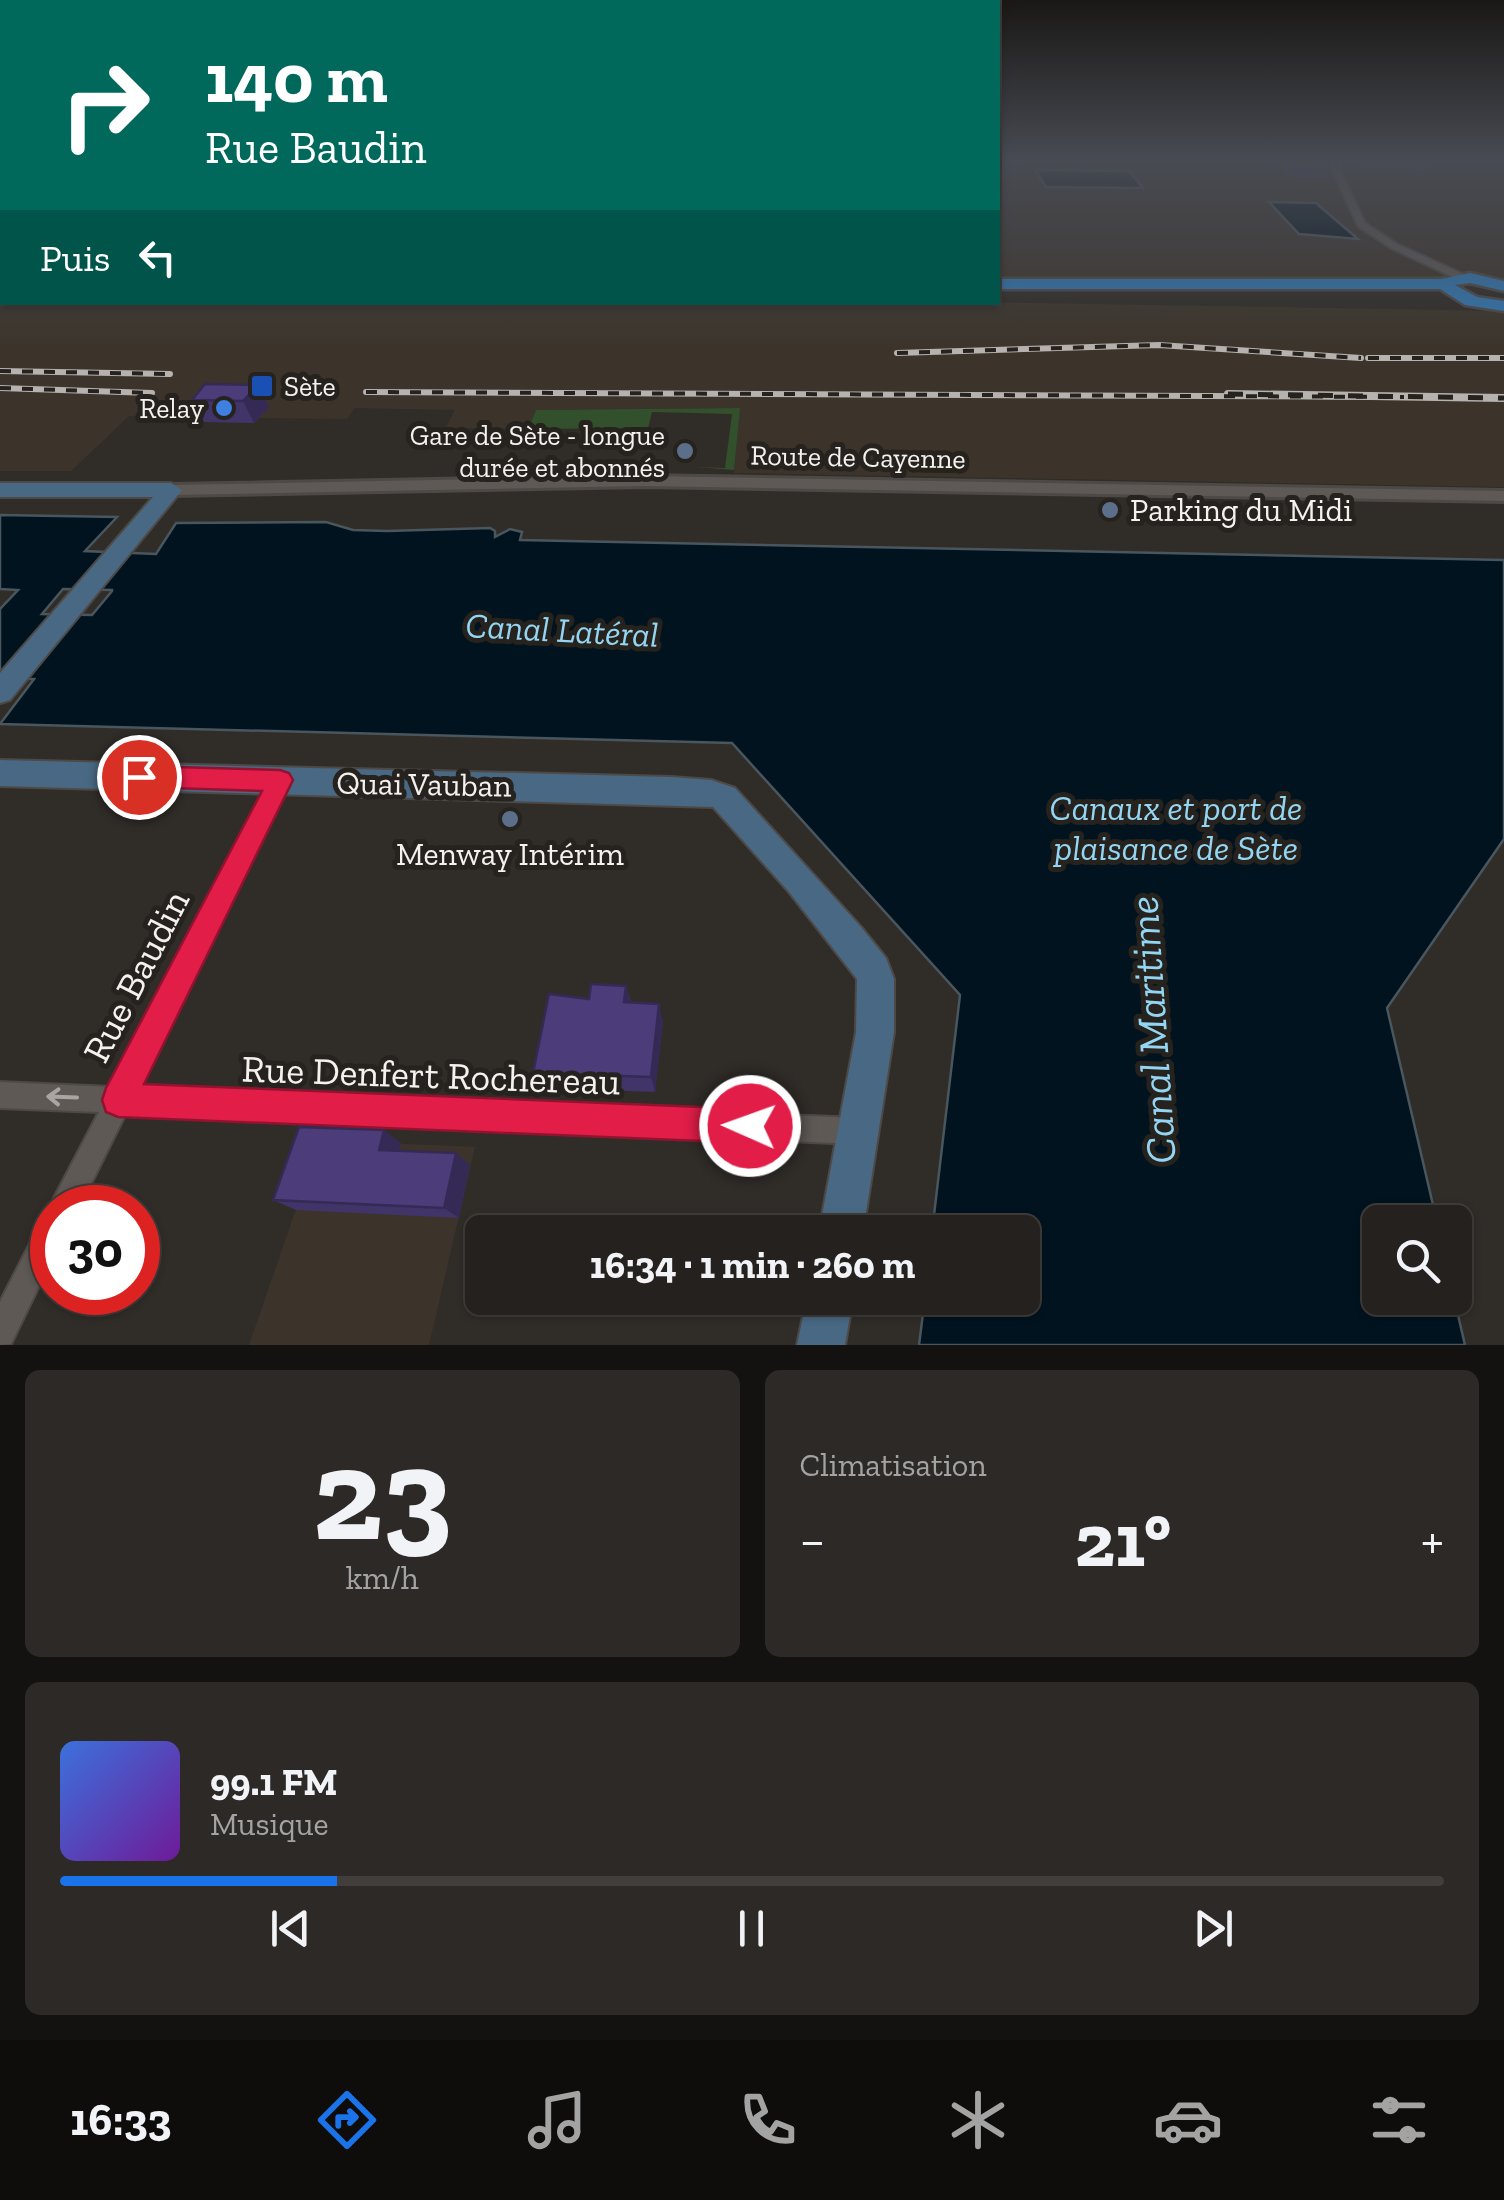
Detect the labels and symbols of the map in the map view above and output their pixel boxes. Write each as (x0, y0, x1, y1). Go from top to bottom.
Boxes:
place label: Sète (284, 370, 336, 403)
marker: Sète (249, 373, 275, 399)
place label: Relay (139, 392, 205, 425)
marker: Relay (213, 397, 235, 419)
place label: Gare de Sète - longue durée et abonnés (410, 419, 665, 484)
street label: Route de Cayenne (750, 439, 966, 475)
marker: Gare de Sète - longue durée et abonnés (674, 440, 696, 462)
place label: Parking du Midi (1130, 491, 1352, 529)
marker: Parking du Midi (1099, 499, 1121, 521)
water label: Canal Latéral (464, 604, 660, 656)
pin (97, 735, 182, 820)
street label: Quai Vauban (336, 763, 513, 805)
water label: Canaux et port de plaisance de Sète (1050, 787, 1302, 869)
marker: Menway Intérim (499, 808, 521, 830)
place label: Menway Intérim (396, 835, 624, 873)
street label: Rue Baudin (73, 882, 199, 1070)
water label: Canal Maritime (1117, 895, 1187, 1165)
street label: Rue Denfert Rochereau (241, 1045, 621, 1105)
position arrow (698, 1074, 802, 1178)
one-way arrow (46, 1088, 78, 1107)
speed limit sign: 30 (30, 1185, 160, 1315)

